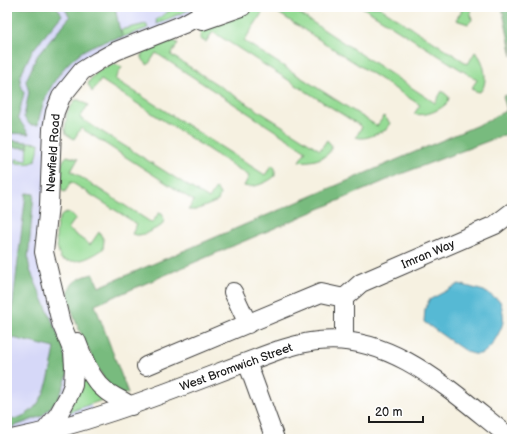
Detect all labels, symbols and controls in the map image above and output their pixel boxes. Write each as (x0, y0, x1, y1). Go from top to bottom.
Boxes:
street label: Newfield Road (43, 113, 64, 193)
street label: Imran Way (399, 236, 458, 272)
street label: West Bromwich Street (178, 340, 295, 395)
scale bar (369, 398, 423, 424)
text: 20 m (375, 405, 402, 420)

